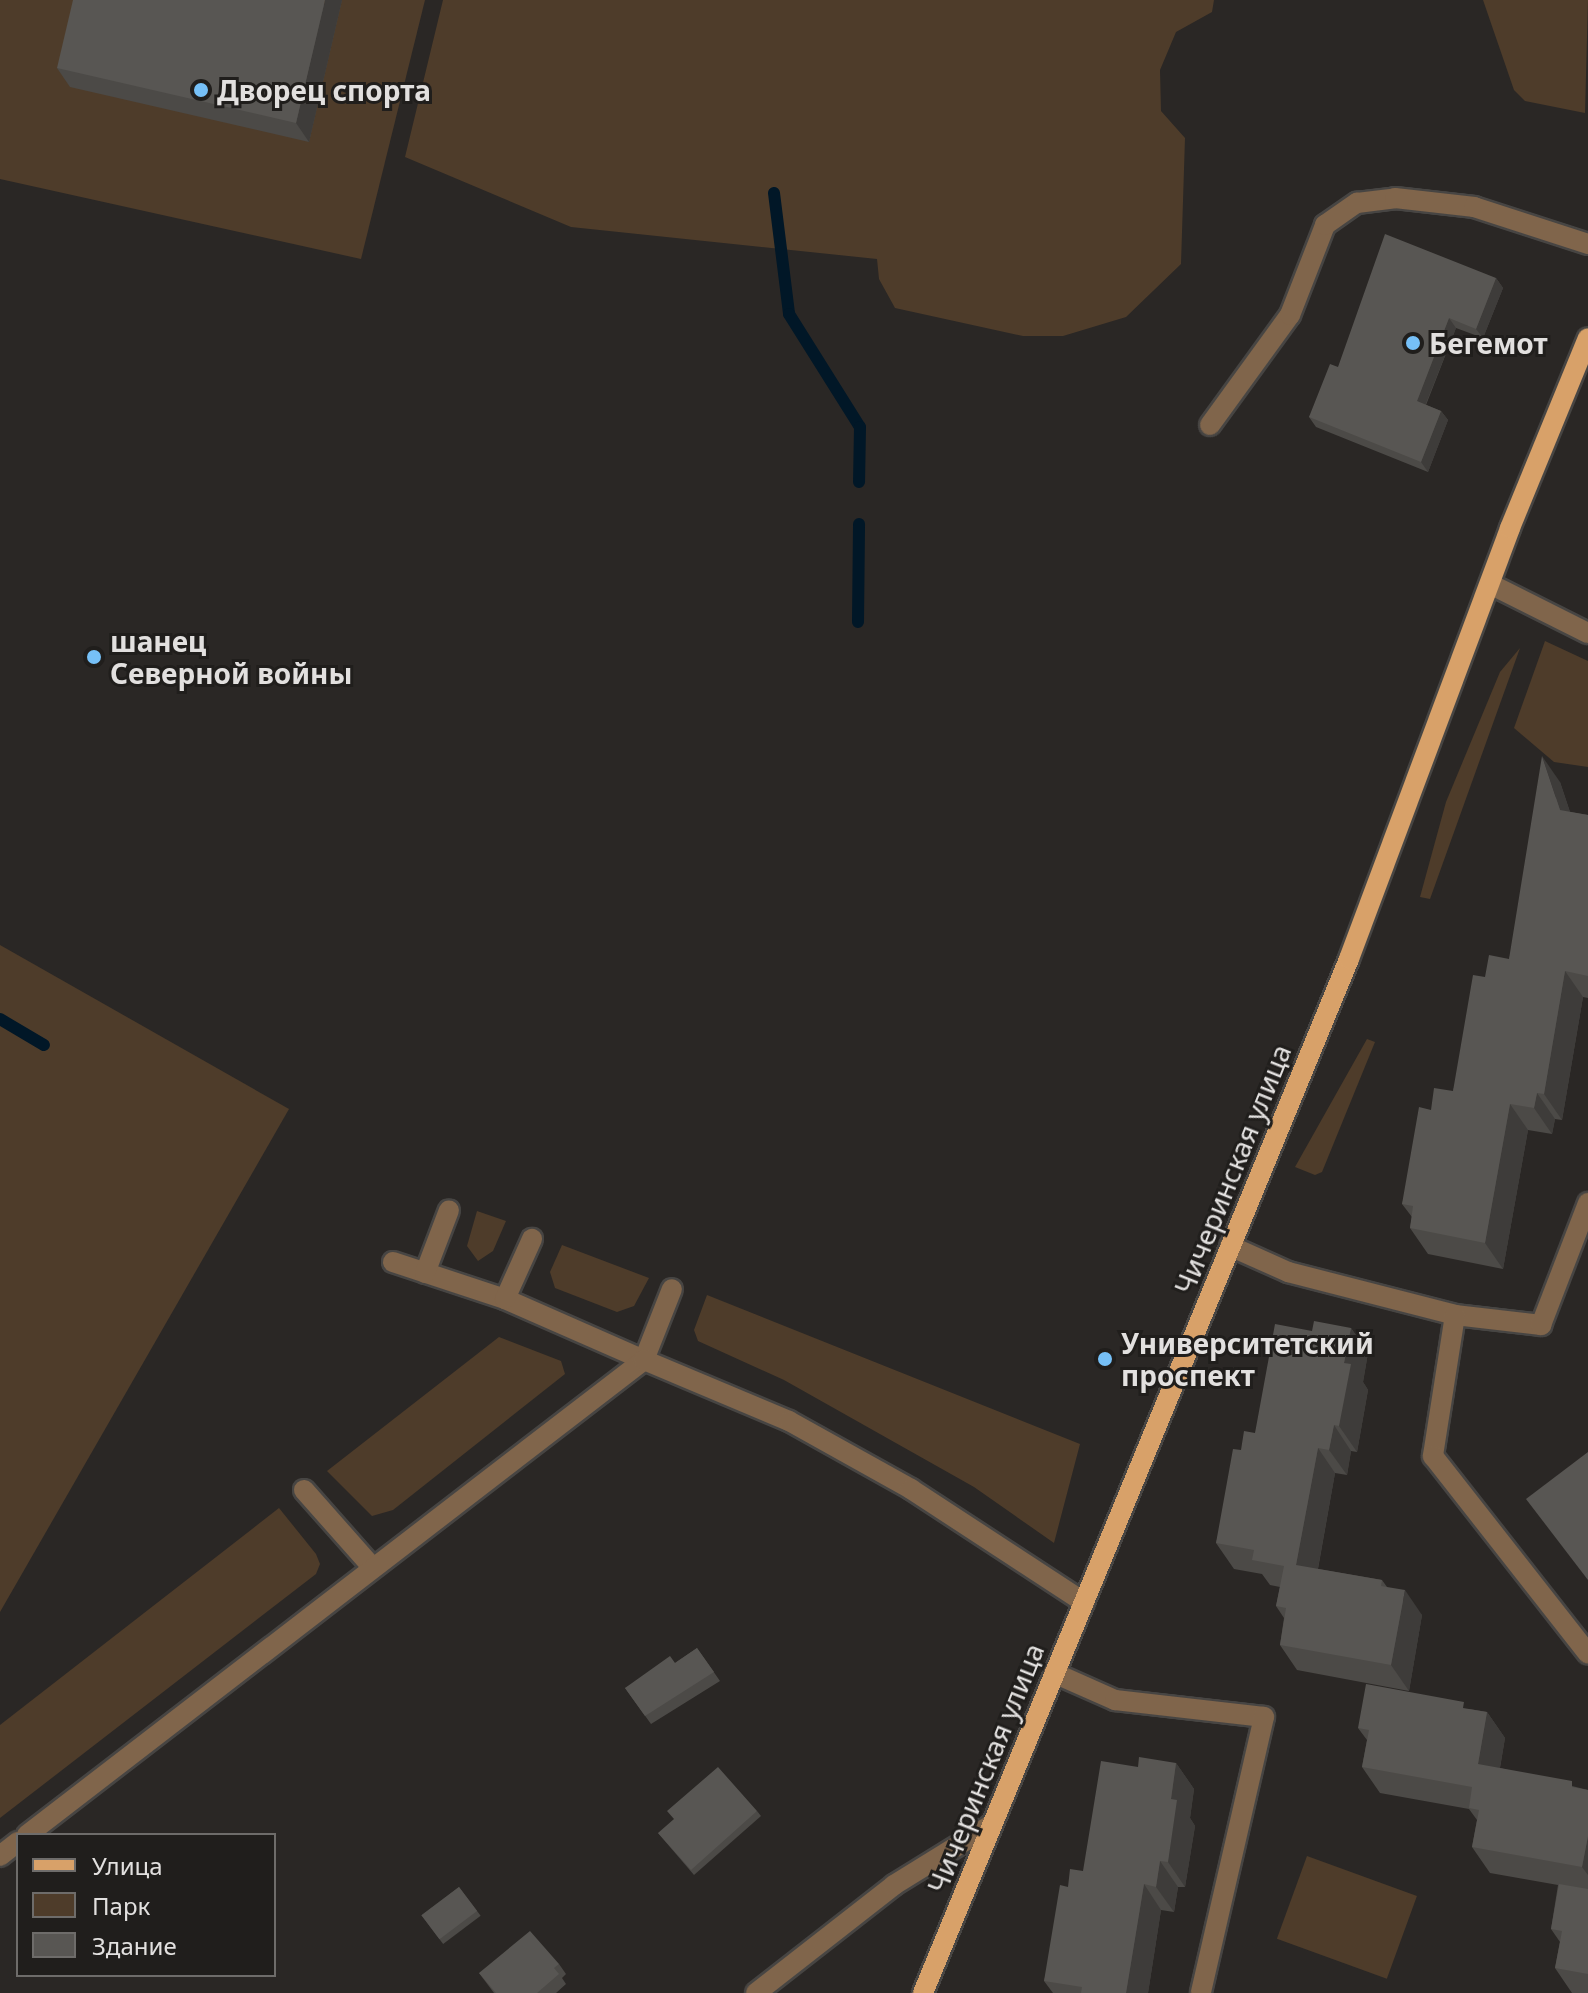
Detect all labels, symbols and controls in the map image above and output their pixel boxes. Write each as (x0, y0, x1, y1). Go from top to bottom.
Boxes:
place label: Дворец спорта (217, 73, 431, 107)
marker: Дворец спорта (192, 81, 210, 99)
place label: Бегемот (1429, 326, 1548, 360)
marker: Бегемот (1404, 334, 1422, 352)
place label: шанец Северной войны (110, 624, 352, 690)
marker: шанец Северной войны (85, 648, 103, 666)
street label: Чичеринская улица (1167, 1039, 1297, 1299)
place label: Университетский проспект (1121, 1326, 1374, 1392)
marker: Университетский проспект (1096, 1350, 1114, 1368)
street label: Чичеринская улица (920, 1638, 1050, 1898)
legend (16, 1833, 276, 1977)
text: Улица (92, 1849, 163, 1882)
text: Парк (92, 1889, 150, 1922)
text: Здание (92, 1929, 177, 1962)

